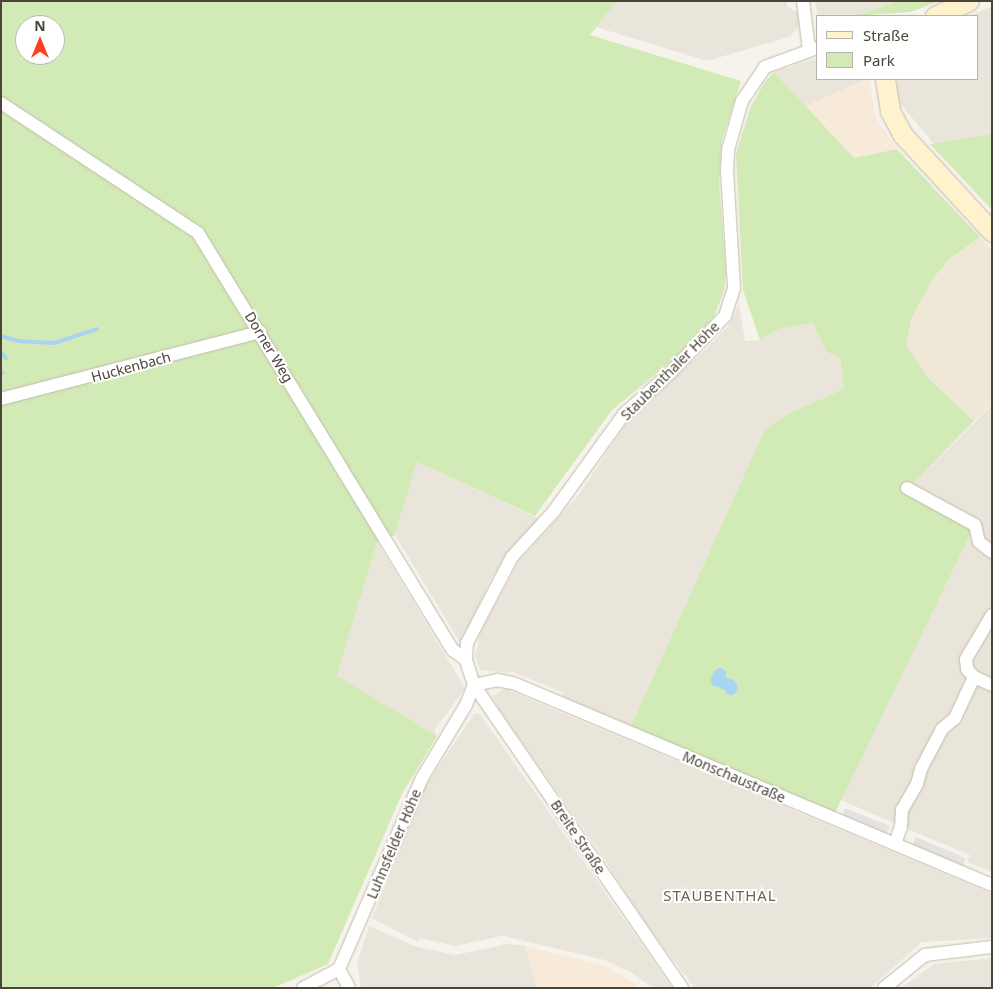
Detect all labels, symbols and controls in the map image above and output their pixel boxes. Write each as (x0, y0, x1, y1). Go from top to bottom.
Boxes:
north arrow (15, 15, 65, 65)
legend (816, 15, 978, 80)
text: N (34, 16, 46, 35)
text: Straße (863, 25, 909, 45)
text: Park (863, 50, 895, 70)
street label: Dorner Weg (241, 309, 297, 385)
street label: Staubenthaler Höhe (617, 318, 723, 424)
street label: Huckenbach (89, 348, 173, 386)
street label: Monschaustraße (680, 748, 788, 806)
street label: Luhnsfelder Höhe (363, 787, 425, 901)
street label: Breite Straße (547, 797, 609, 877)
district label: STAUBENTHAL (662, 887, 778, 905)

